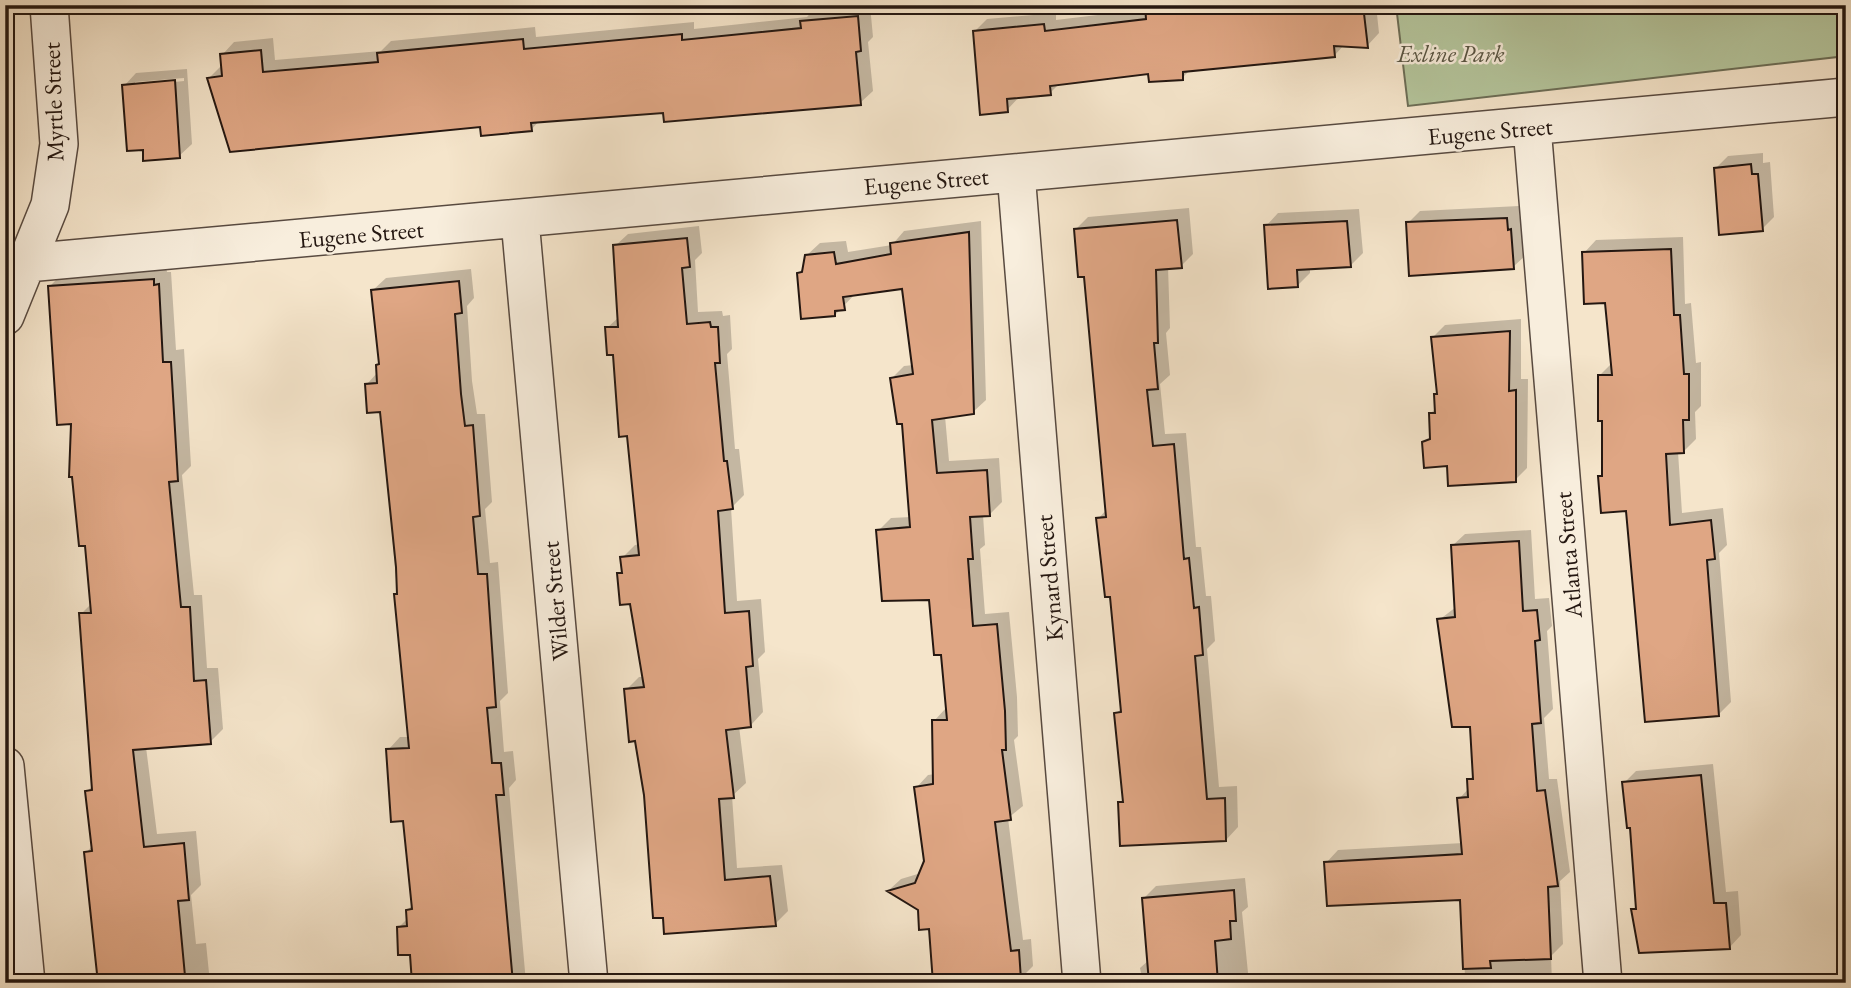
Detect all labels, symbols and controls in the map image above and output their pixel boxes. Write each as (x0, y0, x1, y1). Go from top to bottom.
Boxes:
park label: Exline Park (1396, 38, 1505, 69)
street label: Myrtle Street (35, 41, 71, 162)
street label: Eugene Street (1426, 110, 1554, 152)
street label: Eugene Street (862, 160, 990, 202)
street label: Eugene Street (297, 213, 425, 255)
street label: Atlanta Street (1547, 490, 1589, 621)
street label: Kynard Street (1028, 513, 1070, 643)
street label: Wilder Street (534, 539, 576, 662)

